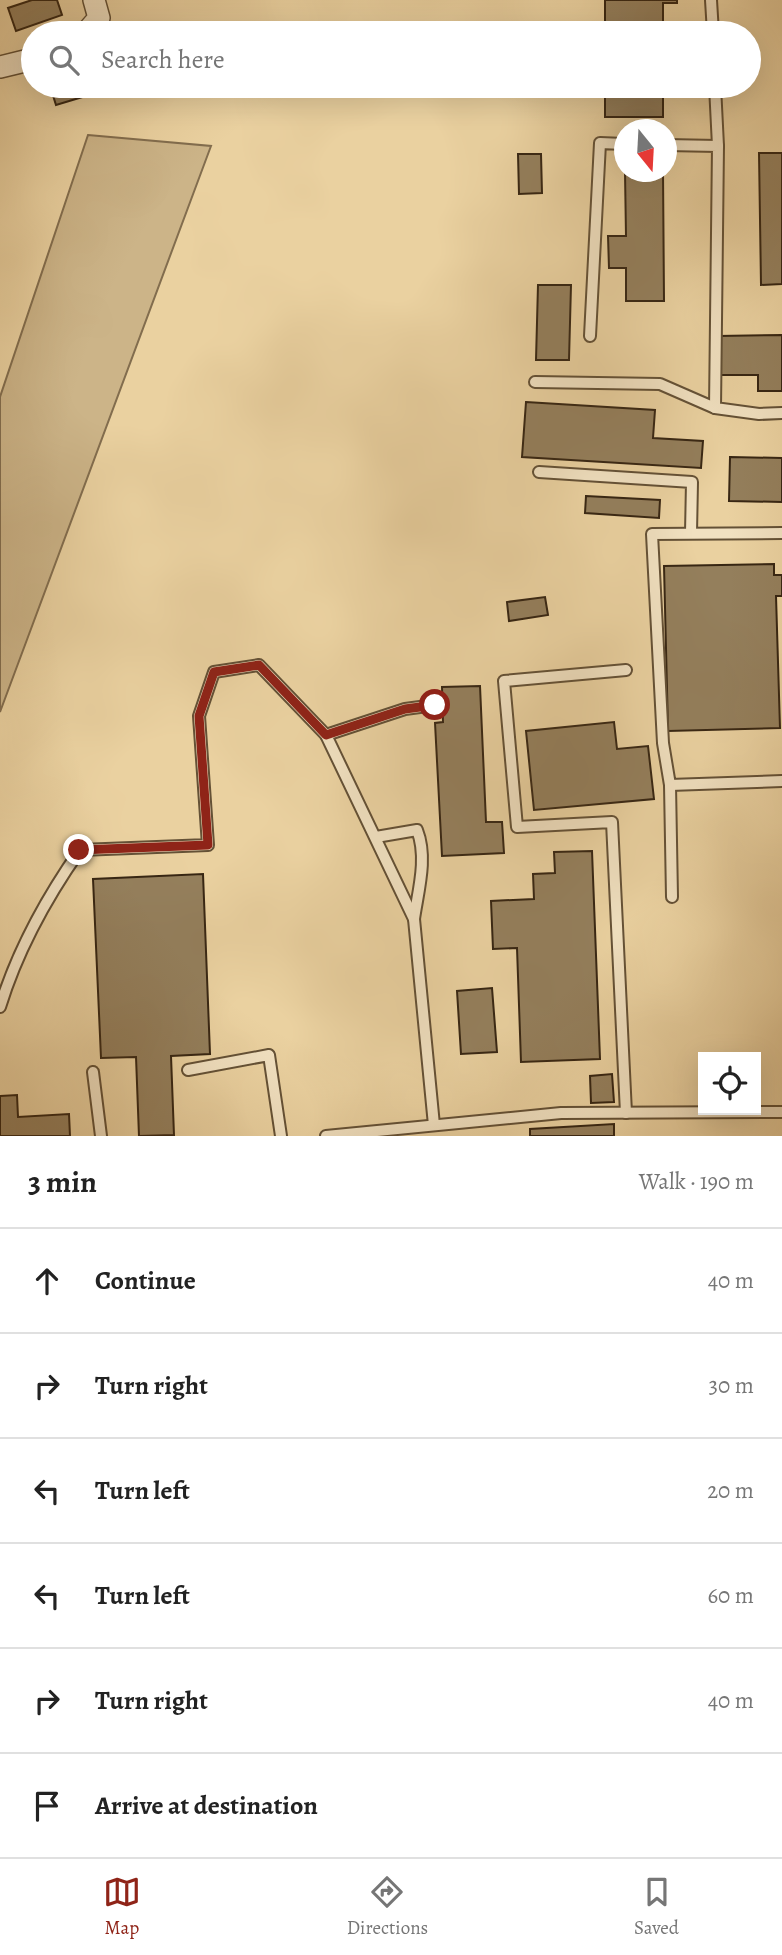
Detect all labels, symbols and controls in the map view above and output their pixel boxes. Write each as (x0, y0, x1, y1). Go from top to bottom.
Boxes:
search box (21, 21, 761, 98)
icon: search (45, 41, 83, 79)
text: Search here (101, 42, 225, 77)
north arrow (614, 119, 677, 182)
route start (419, 689, 450, 720)
route end (63, 834, 94, 865)
map controls (698, 1052, 761, 1115)
button: locate (698, 1052, 761, 1115)
text: 3 min (28, 1162, 97, 1202)
text: Walk · 190 m (639, 1166, 754, 1197)
icon: ahead (28, 1262, 66, 1300)
text: Continue (95, 1263, 196, 1298)
text: 40 m (708, 1265, 754, 1296)
icon: right (28, 1367, 66, 1405)
text: Turn right (95, 1368, 208, 1403)
text: 30 m (708, 1370, 754, 1401)
icon: left (28, 1472, 66, 1510)
text: Turn left (95, 1473, 190, 1508)
text: 20 m (707, 1475, 754, 1506)
icon: left (28, 1577, 66, 1615)
text: Turn left (95, 1578, 190, 1613)
text: 60 m (707, 1580, 754, 1611)
icon: right (28, 1682, 66, 1720)
text: Turn right (95, 1683, 208, 1718)
text: 40 m (708, 1685, 754, 1716)
icon: arrive (28, 1787, 66, 1825)
text: Arrive at destination (95, 1788, 318, 1823)
tab: Map (103, 1873, 141, 1941)
tab: Directions (347, 1873, 428, 1941)
tab: Saved (634, 1873, 679, 1941)

